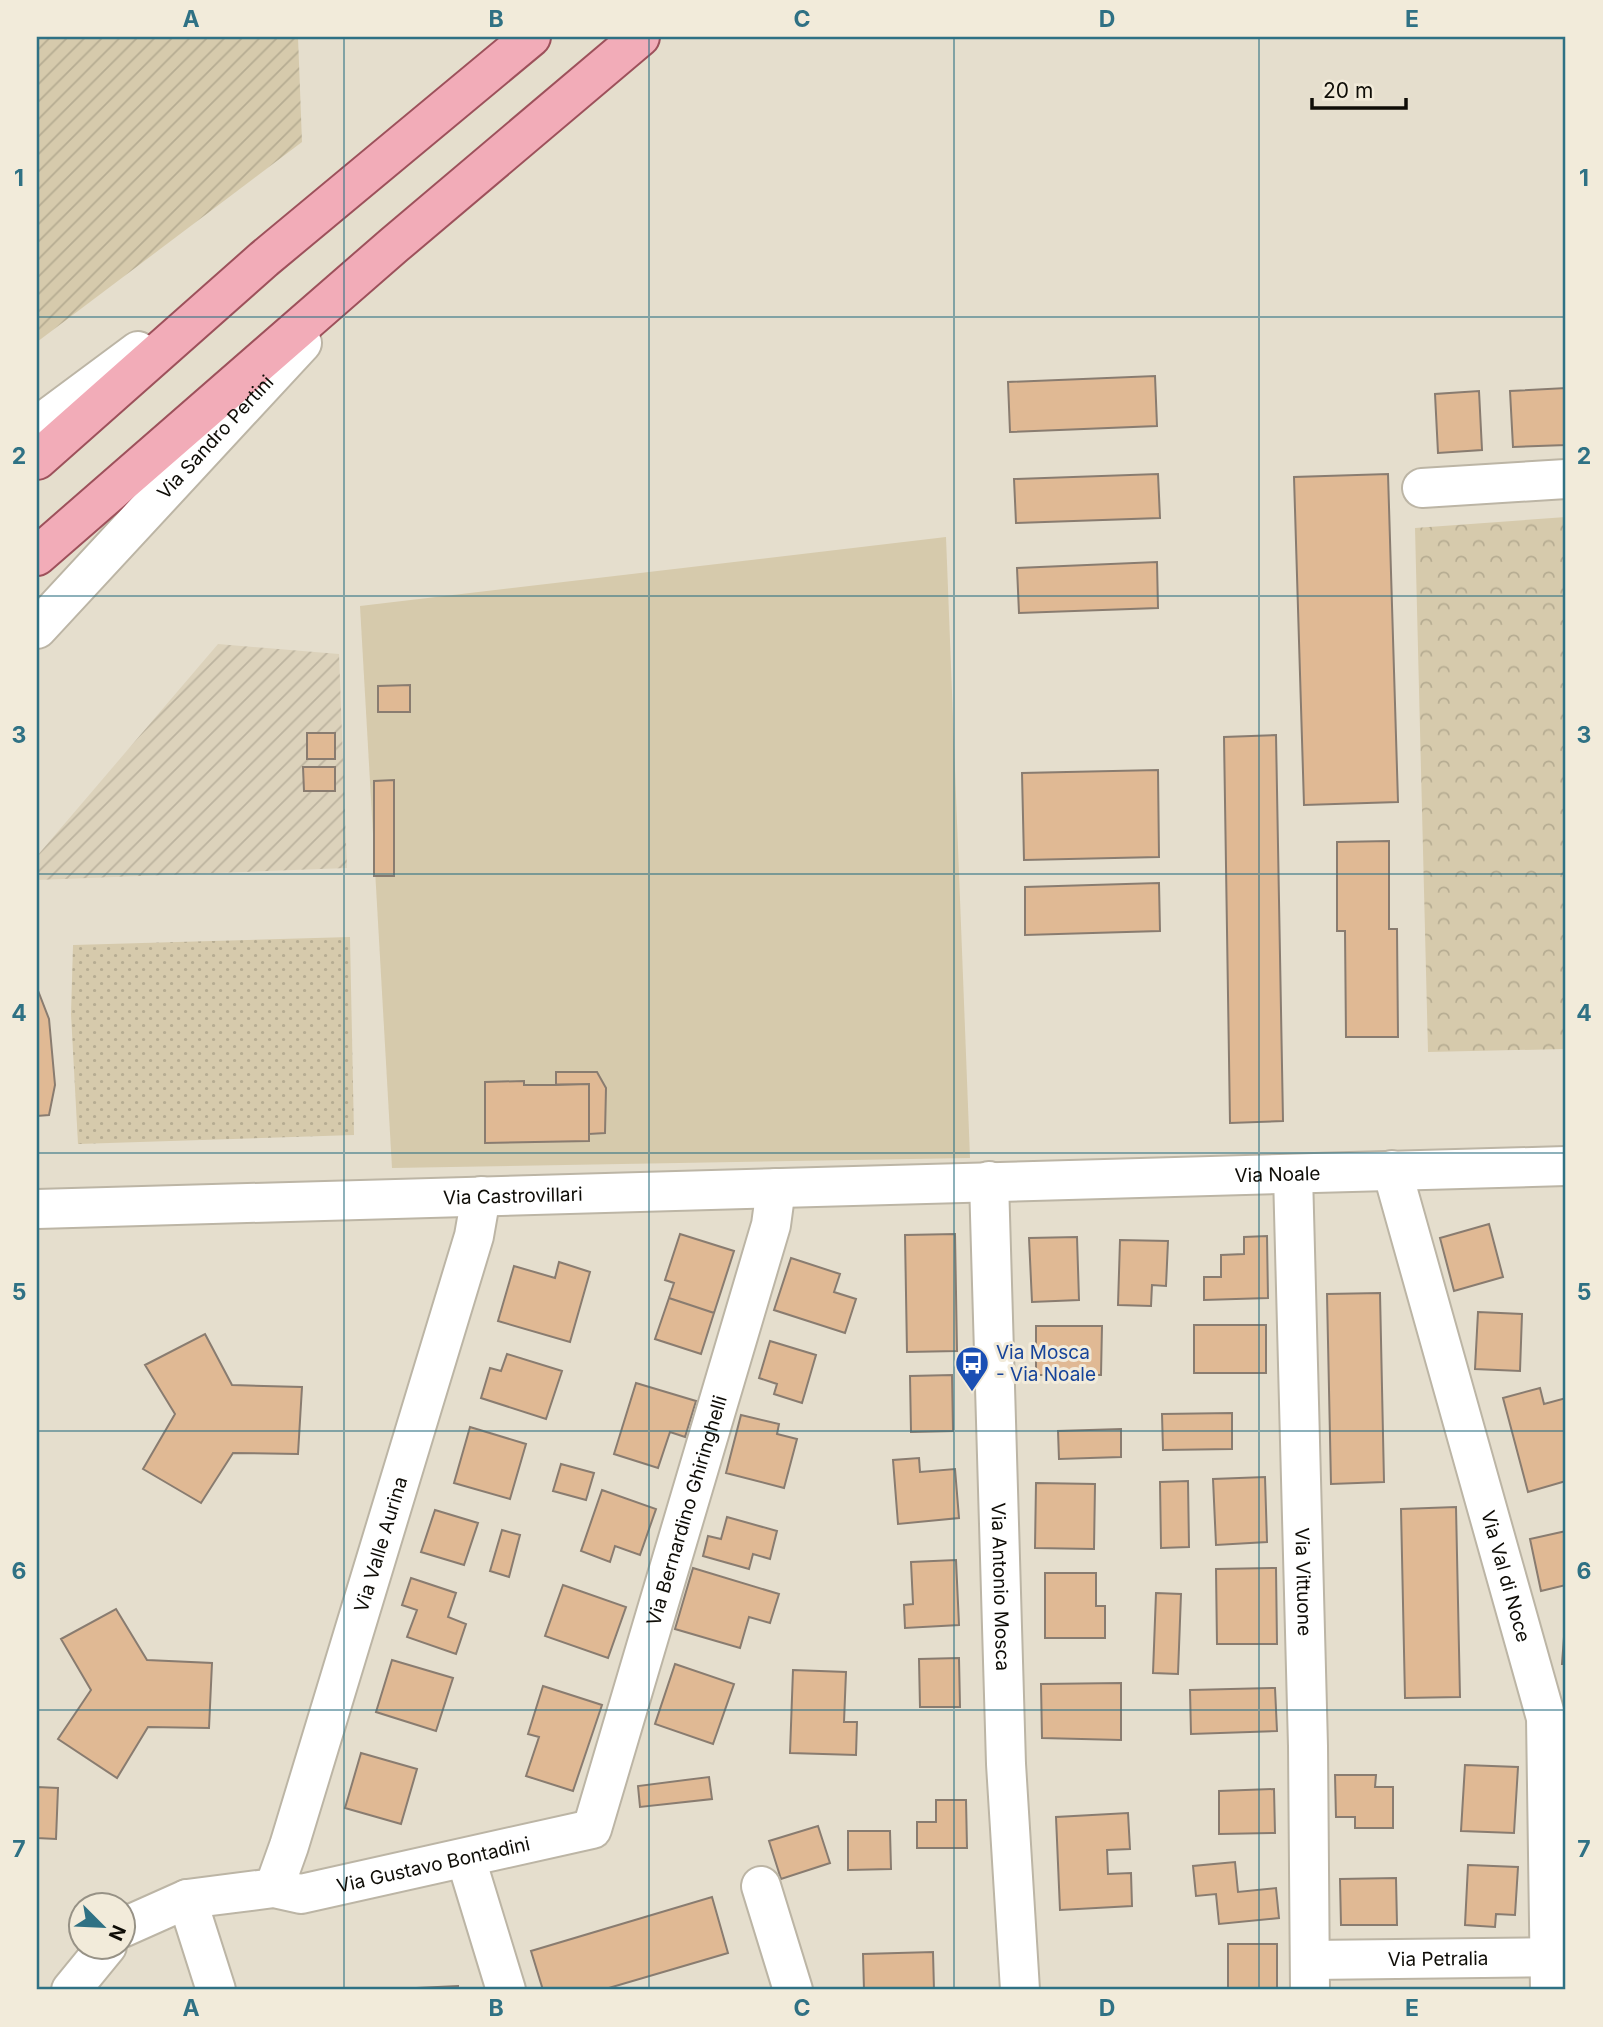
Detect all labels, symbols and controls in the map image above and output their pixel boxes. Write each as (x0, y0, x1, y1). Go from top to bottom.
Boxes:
text: A (182, 5, 200, 33)
text: B (488, 5, 504, 33)
text: C (793, 5, 811, 33)
text: D (1099, 5, 1115, 33)
text: E (1405, 5, 1419, 33)
scale bar (1312, 66, 1407, 110)
text: 20 m (1323, 78, 1373, 103)
text: 1 (14, 164, 24, 192)
text: 1 (1579, 164, 1589, 192)
street label: Via Sandro Pertini (153, 371, 278, 504)
text: 2 (12, 442, 26, 470)
text: 2 (1577, 442, 1591, 470)
text: 3 (12, 721, 26, 749)
text: 3 (1577, 721, 1591, 749)
text: 4 (11, 999, 27, 1027)
text: 4 (1576, 999, 1592, 1027)
street label: Via Noale (1234, 1162, 1321, 1187)
street label: Via Castrovillari (443, 1183, 583, 1210)
text: 5 (12, 1278, 26, 1306)
text: 5 (1577, 1278, 1591, 1306)
place label: Via Mosca - Via Noale (996, 1341, 1096, 1386)
bus stop icon: Via Mosca - Via Noale (953, 1344, 991, 1393)
street label: Via Bernardino Ghiringhelli (642, 1393, 732, 1628)
street label: Via Valle Aurina (350, 1474, 412, 1615)
street label: Via Antonio Mosca (986, 1502, 1014, 1671)
street label: Via Val di Noce (1476, 1508, 1535, 1645)
street label: Via Vittuone (1290, 1527, 1316, 1636)
text: 6 (12, 1557, 26, 1585)
text: 6 (1577, 1557, 1591, 1585)
street label: Via Gustavo Bontadini (335, 1832, 532, 1898)
text: 7 (12, 1835, 26, 1863)
text: 7 (1577, 1835, 1591, 1863)
north arrow (66, 1890, 136, 1960)
text: N (104, 1921, 131, 1944)
street label: Via Petralia (1387, 1947, 1489, 1971)
text: A (182, 1994, 200, 2022)
text: B (488, 1994, 504, 2022)
text: C (793, 1994, 811, 2022)
text: D (1099, 1994, 1115, 2022)
text: E (1405, 1994, 1419, 2022)

